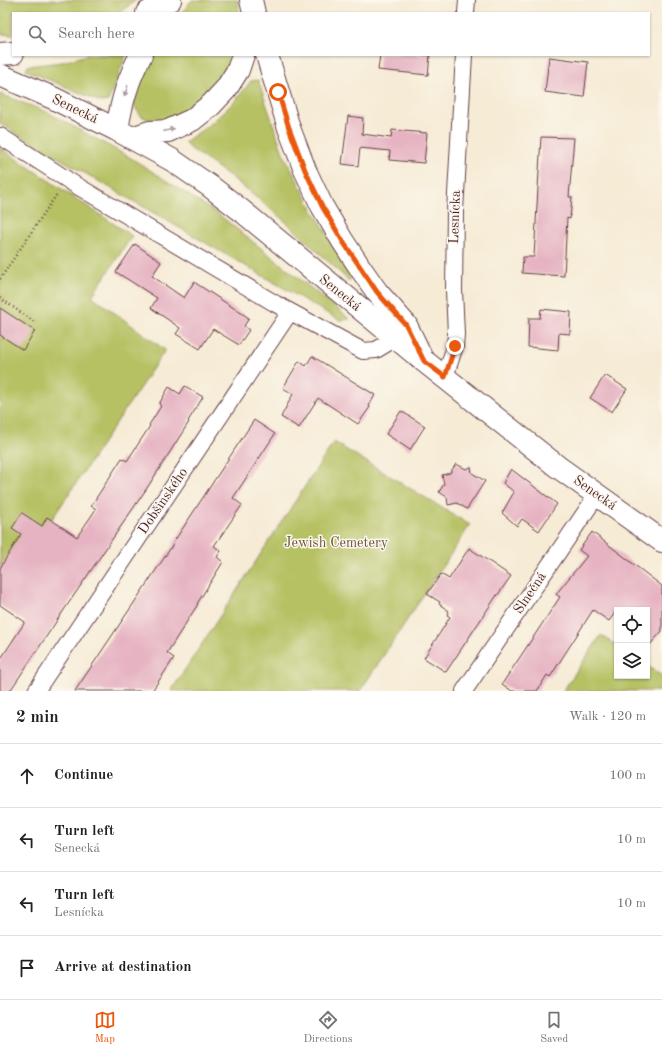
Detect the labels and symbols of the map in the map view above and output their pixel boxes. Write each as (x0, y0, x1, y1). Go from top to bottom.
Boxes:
route start (269, 83, 287, 101)
one-way arrow (123, 85, 129, 97)
street label: Senecká (50, 92, 100, 126)
one-way arrow (163, 126, 176, 132)
street label: Lesnícka (447, 190, 463, 244)
street label: Senecká (316, 272, 364, 314)
route end (446, 337, 464, 355)
street label: Dobšinského (136, 465, 190, 537)
street label: Senecká (571, 473, 619, 513)
park label: Jewish Cemetery (284, 536, 389, 550)
street label: Slnečná (511, 570, 549, 616)

